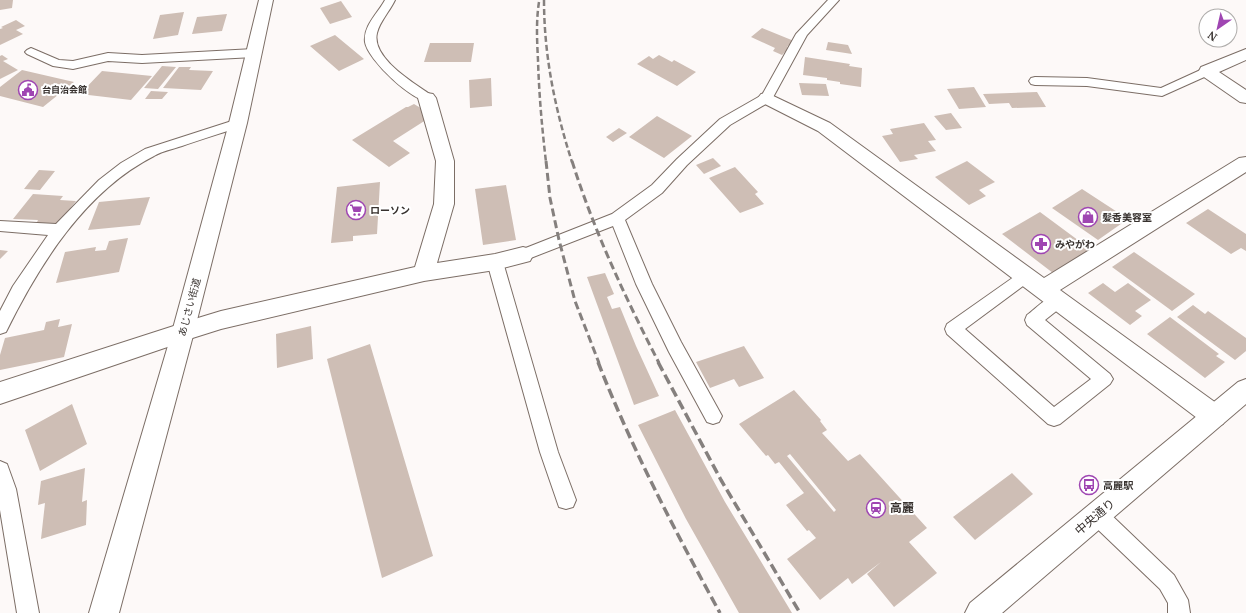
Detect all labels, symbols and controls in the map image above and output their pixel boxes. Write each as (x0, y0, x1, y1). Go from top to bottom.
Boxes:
north arrow (1198, 8, 1238, 48)
text: N (1204, 28, 1220, 44)
public building icon: 台自治会館 (17, 79, 39, 101)
place label: 台自治会館 (42, 84, 87, 96)
supermarket icon: ローソン (345, 199, 367, 221)
place label: ローソン (370, 204, 410, 217)
shop icon: 髪香美容室 (1077, 206, 1099, 228)
place label: 髪香美容室 (1102, 211, 1152, 224)
pharmacy icon: みやがわ (1030, 233, 1052, 255)
place label: みやがわ (1055, 238, 1095, 251)
street label: あじさい街道 (175, 276, 204, 338)
bus stop icon: 高麗駅 (1078, 474, 1100, 496)
place label: 高麗駅 (1103, 479, 1134, 492)
street label: 中央通り (1071, 495, 1118, 538)
station icon: 高麗 (865, 497, 887, 519)
place label: 高麗 (890, 500, 914, 515)

